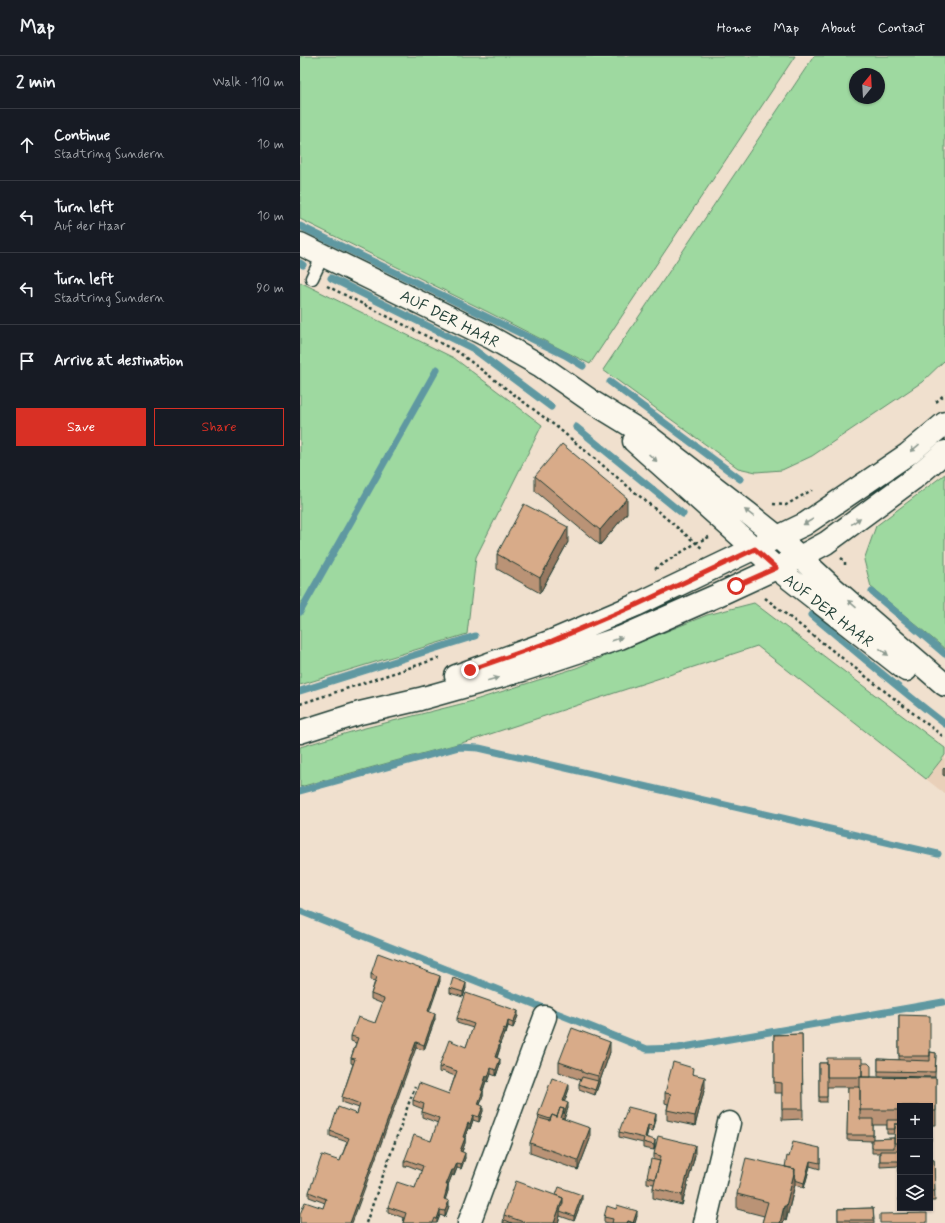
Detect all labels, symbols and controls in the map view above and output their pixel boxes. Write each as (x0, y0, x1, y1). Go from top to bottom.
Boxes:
text: Map (20, 15, 55, 40)
text: Home (717, 19, 751, 37)
text: Map (773, 19, 799, 37)
text: About (821, 19, 856, 37)
text: Contact (878, 19, 925, 37)
north arrow (849, 68, 885, 104)
text: 2 min (16, 71, 56, 93)
text: Walk · 110 m (213, 74, 284, 91)
text: Continue (54, 126, 110, 146)
icon: ahead (16, 134, 38, 156)
text: 10 m (257, 136, 284, 153)
text: Stadtring Sundern (54, 146, 165, 163)
text: Turn left (54, 198, 114, 218)
icon: left (16, 206, 38, 228)
text: 10 m (257, 208, 284, 225)
text: Auf der Haar (54, 218, 125, 235)
text: Turn left (54, 270, 114, 290)
icon: left (16, 278, 38, 300)
text: 90 m (256, 280, 284, 297)
street label: AUF DER HAAR (396, 285, 502, 353)
text: Stadtring Sundern (54, 290, 165, 307)
icon: arrive (16, 350, 38, 372)
text: Arrive at destination (54, 351, 183, 371)
button: Save (16, 408, 146, 446)
button: Share (154, 408, 284, 446)
one-way arrow (910, 444, 920, 453)
one-way arrow (647, 454, 658, 463)
one-way arrow (743, 509, 754, 517)
one-way arrow (851, 517, 861, 525)
one-way arrow (802, 519, 814, 526)
street label: AUF DER HAAR (779, 570, 877, 653)
route start (727, 577, 745, 595)
one-way arrow (847, 600, 857, 609)
one-way arrow (611, 636, 623, 642)
one-way arrow (878, 648, 889, 657)
route end (461, 661, 479, 679)
one-way arrow (487, 676, 499, 682)
map controls (897, 1103, 933, 1211)
button: + (897, 1103, 933, 1139)
button: − (897, 1139, 933, 1175)
button: layers (897, 1175, 933, 1211)

